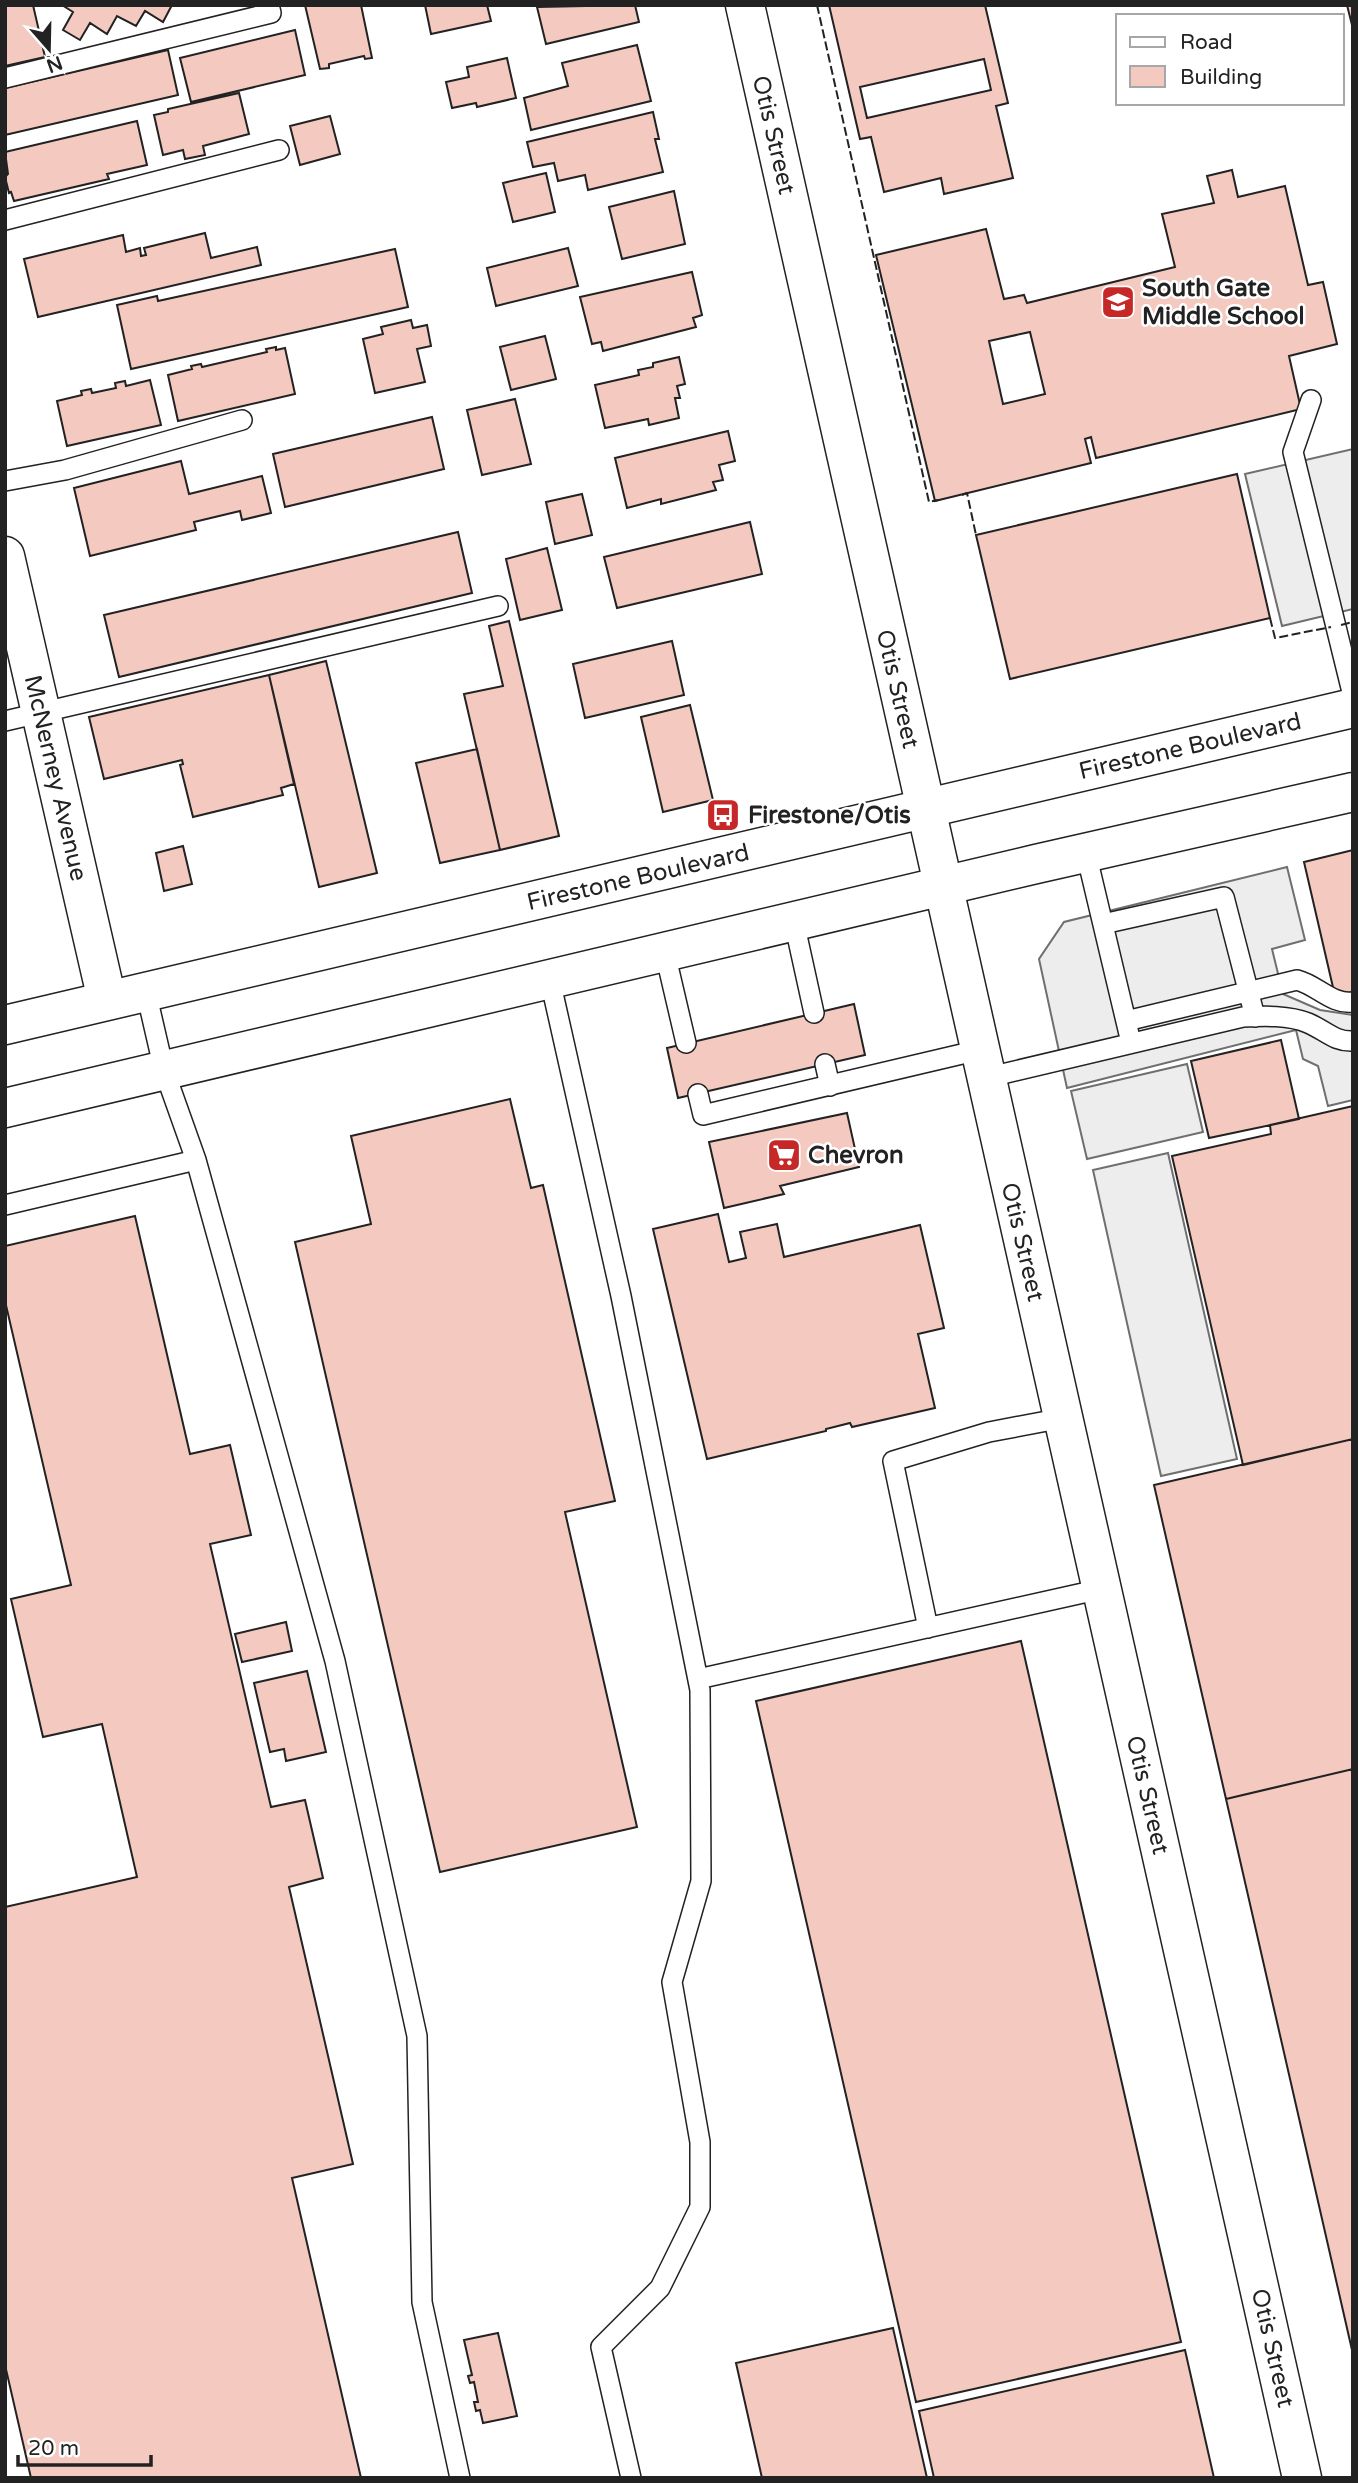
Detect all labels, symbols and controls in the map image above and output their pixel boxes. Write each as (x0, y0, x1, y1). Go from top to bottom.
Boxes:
north arrow (14, 14, 84, 84)
legend (1116, 14, 1344, 105)
text: Road (1180, 30, 1233, 55)
text: N (44, 51, 65, 77)
text: Building (1180, 65, 1262, 90)
street label: Otis Street (746, 73, 801, 197)
place label: South Gate Middle School (1142, 274, 1304, 331)
school or university icon: South Gate Middle School (1099, 283, 1137, 321)
street label: Otis Street (870, 627, 925, 751)
street label: McNerney Avenue (18, 672, 93, 884)
street label: Firestone Boulevard (1076, 707, 1304, 786)
bus stop icon: Firestone/Otis (704, 796, 742, 834)
place label: Firestone/Otis (748, 801, 911, 830)
street label: Firestone Boulevard (524, 838, 752, 917)
supermarket icon: Chevron (765, 1136, 803, 1174)
place label: Chevron (808, 1141, 904, 1170)
street label: Otis Street (995, 1180, 1050, 1304)
street label: Otis Street (1120, 1733, 1175, 1857)
street label: Otis Street (1245, 2286, 1300, 2410)
scale bar (18, 2424, 150, 2468)
text: 20 m (28, 2436, 79, 2461)

